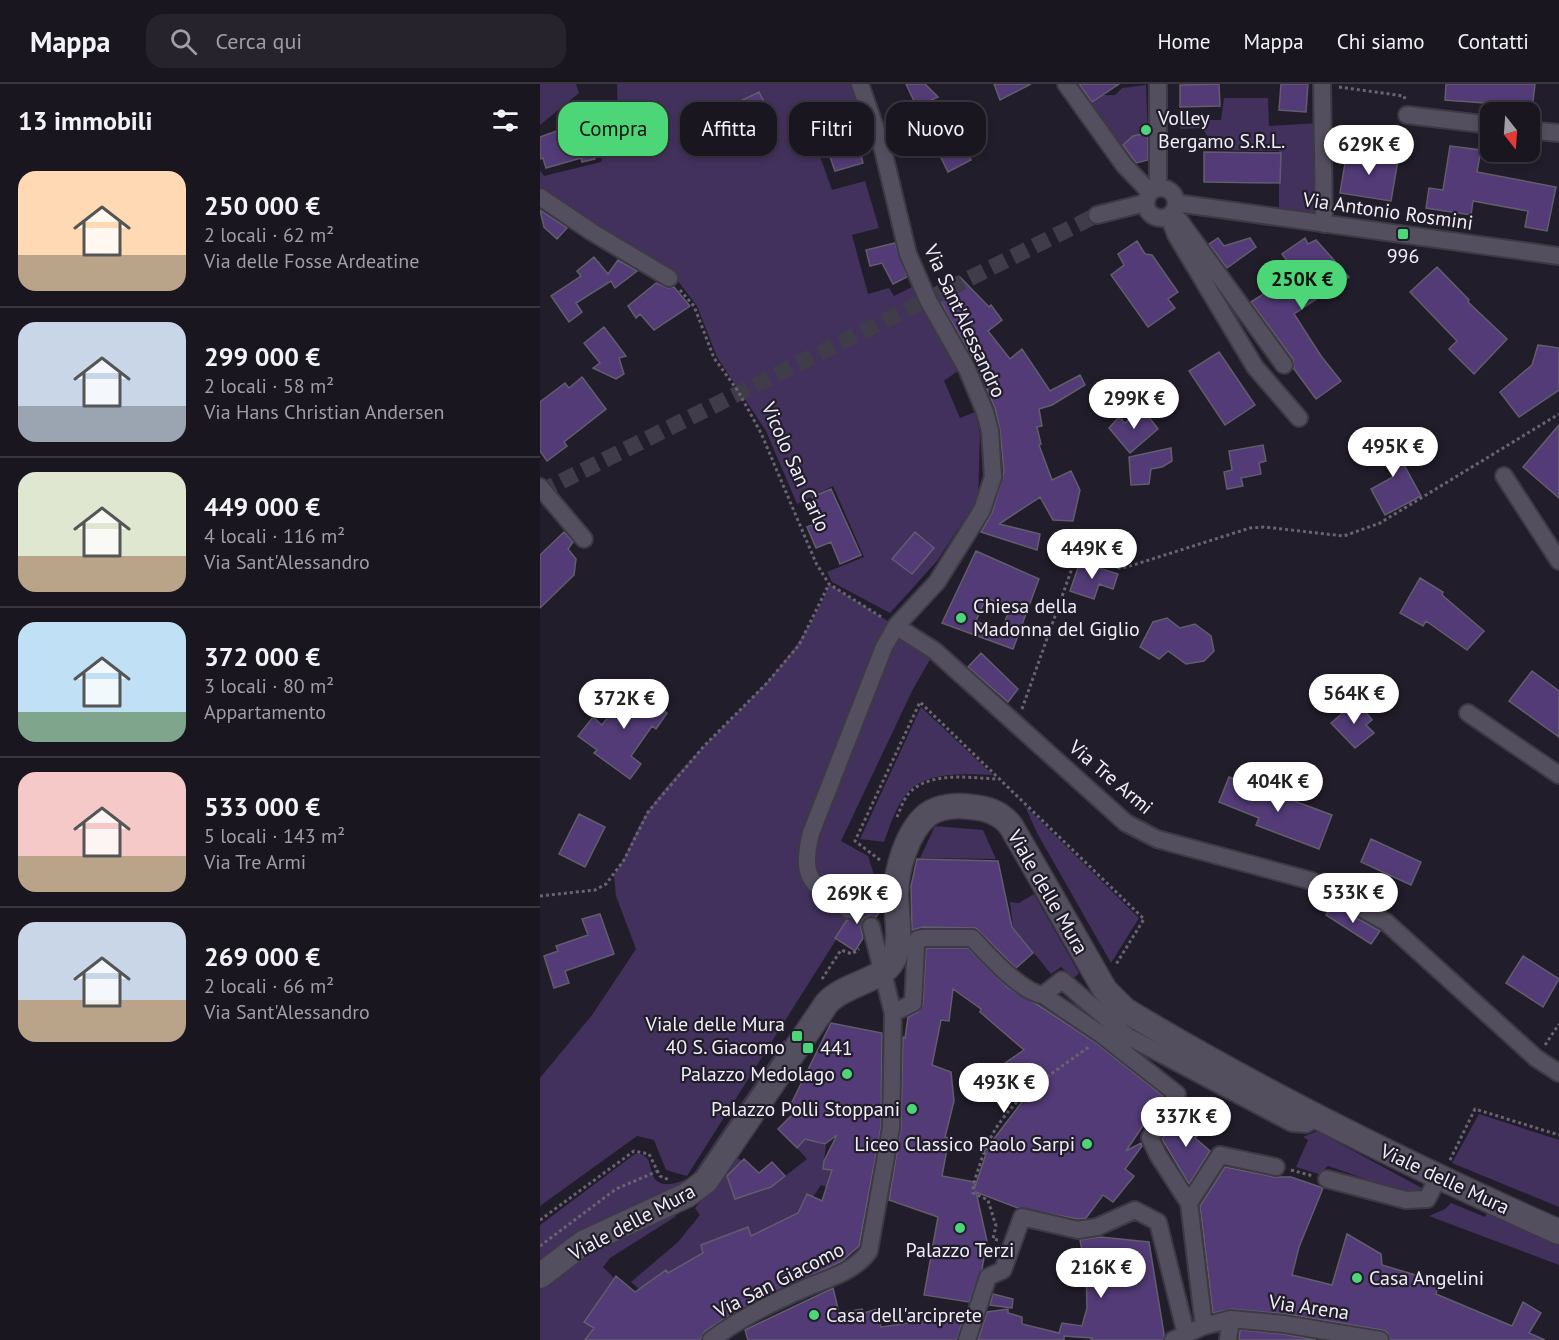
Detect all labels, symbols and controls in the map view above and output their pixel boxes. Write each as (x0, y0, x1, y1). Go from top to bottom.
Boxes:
search box (146, 14, 566, 68)
text: Mappa (30, 23, 110, 60)
icon: search (167, 25, 200, 58)
text: Cerca qui (215, 27, 302, 55)
text: Home (1157, 28, 1211, 55)
text: Mappa (1244, 28, 1304, 55)
text: Chi siamo (1337, 28, 1425, 55)
text: Contatti (1458, 28, 1529, 55)
chip: Compra (558, 102, 668, 156)
chip: Affitta (680, 102, 777, 156)
chip: Filtri (789, 102, 874, 156)
chip: Nuovo (886, 102, 986, 156)
north arrow (1480, 102, 1540, 162)
map controls (1480, 102, 1540, 162)
text: 13 immobili (18, 104, 152, 137)
icon: filters (489, 104, 522, 137)
place label: Volley Bergamo S.R.L. (1157, 105, 1285, 154)
marker: Volley Bergamo S.R.L. (1139, 123, 1153, 137)
pin: 629K € (1320, 125, 1418, 176)
text: 629K € (1338, 131, 1400, 157)
street label: Via Antonio Rosmini (1300, 186, 1475, 236)
text: 250 000 € (204, 189, 320, 222)
icon: home (66, 195, 138, 267)
text: 2 locali · 62 m² (204, 222, 334, 248)
marker: 996 (1396, 227, 1410, 241)
street label: Via Sant'Alessandro (918, 239, 1012, 402)
place label: 996 (1387, 243, 1419, 269)
text: Via delle Fosse Ardeatine (204, 248, 419, 274)
pin: 250K € (1253, 260, 1351, 311)
text: 250K € (1271, 266, 1333, 292)
text: 299 000 € (204, 340, 320, 373)
icon: home (66, 346, 138, 418)
text: 2 locali · 58 m² (204, 373, 334, 399)
pin: 299K € (1085, 379, 1183, 430)
text: 299K € (1103, 385, 1165, 411)
street label: Vicolo San Carlo (755, 397, 836, 536)
text: Via Hans Christian Andersen (204, 399, 445, 425)
pin: 495K € (1344, 427, 1442, 478)
text: 495K € (1362, 433, 1424, 459)
text: 449 000 € (204, 490, 320, 523)
icon: home (66, 496, 138, 568)
text: 4 locali · 116 m² (204, 523, 345, 549)
pin: 449K € (1043, 529, 1141, 580)
text: 449K € (1061, 535, 1123, 561)
text: Via Sant'Alessandro (204, 549, 370, 575)
place label: Chiesa della Madonna del Giglio (973, 593, 1140, 642)
marker: Chiesa della Madonna del Giglio (954, 611, 968, 625)
text: 372 000 € (204, 640, 320, 673)
icon: home (66, 646, 138, 718)
text: 3 locali · 80 m² (204, 673, 334, 699)
pin: 564K € (1305, 674, 1403, 725)
pin: 372K € (575, 679, 673, 730)
text: 564K € (1323, 680, 1385, 706)
text: 372K € (593, 685, 655, 711)
text: Appartamento (204, 699, 326, 725)
street label: Via Tre Armi (1063, 734, 1158, 820)
pin: 404K € (1229, 762, 1327, 813)
text: 404K € (1247, 768, 1309, 794)
text: 533 000 € (204, 790, 320, 823)
icon: home (66, 796, 138, 868)
text: 5 locali · 143 m² (204, 823, 345, 849)
street label: Viale delle Mura (1001, 824, 1094, 959)
text: Via Tre Armi (204, 849, 306, 875)
pin: 533K € (1304, 873, 1402, 924)
pin: 269K € (808, 874, 906, 925)
text: 533K € (1322, 879, 1384, 905)
text: 269K € (826, 880, 888, 906)
text: 269 000 € (204, 940, 320, 973)
icon: home (66, 946, 138, 1018)
text: 2 locali · 66 m² (204, 973, 334, 999)
text: Via Sant'Alessandro (204, 999, 370, 1025)
place label: Viale delle Mura 40 S. Giacomo (645, 1011, 785, 1060)
marker: Viale delle Mura 40 S. Giacomo (790, 1029, 804, 1043)
place label: 441 (820, 1035, 853, 1061)
marker: 441 (801, 1041, 815, 1055)
place label: Palazzo Medolago (681, 1061, 835, 1087)
pin: 493K € (955, 1063, 1053, 1114)
marker: Palazzo Medolago (840, 1067, 854, 1081)
text: 493K € (973, 1069, 1035, 1095)
place label: Palazzo Polli Stoppani (711, 1096, 900, 1122)
pin: 337K € (1137, 1097, 1235, 1148)
marker: Palazzo Polli Stoppani (905, 1102, 919, 1116)
text: 337K € (1155, 1103, 1217, 1129)
place label: Liceo Classico Paolo Sarpi (854, 1131, 1075, 1157)
marker: Liceo Classico Paolo Sarpi (1080, 1137, 1094, 1151)
street label: Viale delle Mura (1375, 1137, 1514, 1220)
street label: Viale delle Mura (563, 1178, 700, 1267)
marker: Palazzo Terzi (953, 1221, 967, 1235)
street label: Via San Giacomo (709, 1236, 848, 1324)
place label: Palazzo Terzi (906, 1237, 1014, 1263)
pin: 216K € (1052, 1248, 1150, 1299)
text: 216K € (1070, 1254, 1132, 1280)
place label: Casa Angelini (1369, 1265, 1484, 1291)
marker: Casa Angelini (1350, 1271, 1364, 1285)
street label: Via Arena (1266, 1288, 1351, 1326)
place label: Casa dell'arciprete (826, 1302, 982, 1328)
marker: Casa dell'arciprete (807, 1308, 821, 1322)

